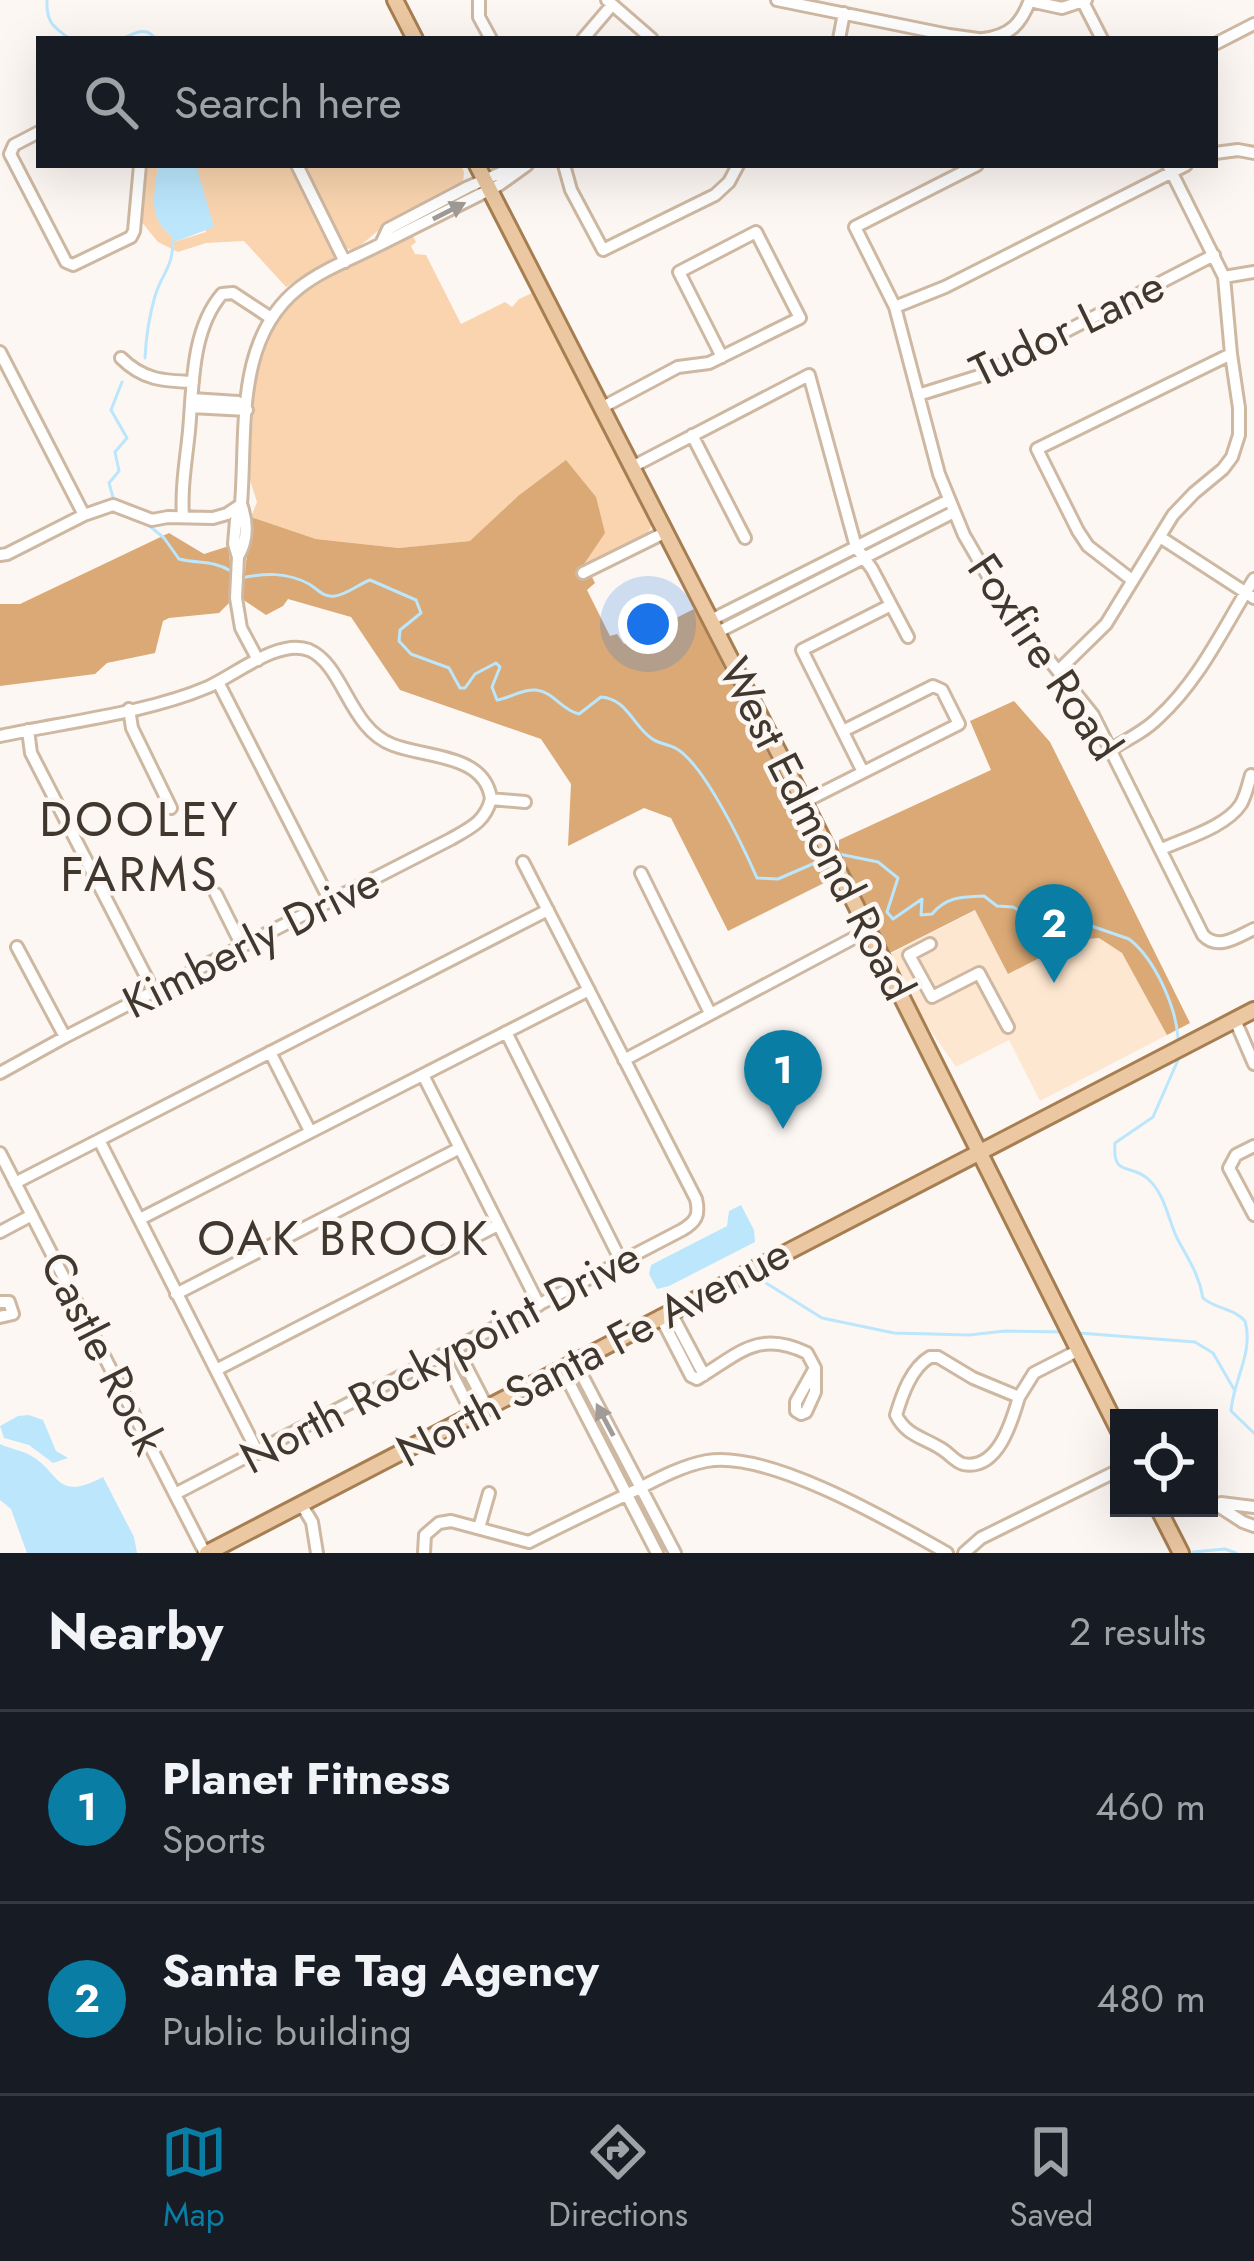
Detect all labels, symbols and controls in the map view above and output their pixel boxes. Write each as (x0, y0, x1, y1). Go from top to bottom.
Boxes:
search box (36, 36, 1218, 168)
icon: search (78, 69, 144, 135)
text: Search here (174, 70, 402, 135)
one-way arrow (432, 201, 466, 221)
street label: Tudor Lane (959, 253, 1175, 403)
street label: Foxfire Road (952, 541, 1138, 773)
your location (618, 594, 678, 654)
street label: West Edmond Road (703, 647, 931, 1011)
district label: DOOLEY FARMS (39, 785, 241, 909)
street label: Kimberly Drive (111, 849, 391, 1035)
pin: 2 (1015, 884, 1093, 983)
pin: 1 (744, 1030, 822, 1129)
district label: OAK BROOK (197, 1204, 491, 1273)
street label: North Santa Fe Avenue (385, 1221, 801, 1483)
street label: North Rockypoint Drive (229, 1224, 651, 1490)
street label: Castle Rock (24, 1240, 182, 1466)
one-way arrow (595, 1403, 616, 1438)
map controls (1110, 1409, 1218, 1517)
button: locate (1110, 1409, 1218, 1517)
text: Nearby (48, 1594, 223, 1668)
text: 2 results (1069, 1603, 1206, 1660)
text: Planet Fitness (162, 1746, 450, 1811)
text: 1 (77, 1778, 97, 1835)
text: 460 m (1095, 1778, 1206, 1835)
text: Sports (162, 1811, 265, 1868)
text: Santa Fe Tag Agency (162, 1938, 599, 2003)
text: 2 (74, 1970, 100, 2027)
text: 480 m (1096, 1970, 1206, 2027)
text: Public building (162, 2003, 412, 2060)
tab: Map (161, 2119, 227, 2238)
tab: Directions (548, 2119, 688, 2238)
tab: Saved (1010, 2119, 1093, 2238)

